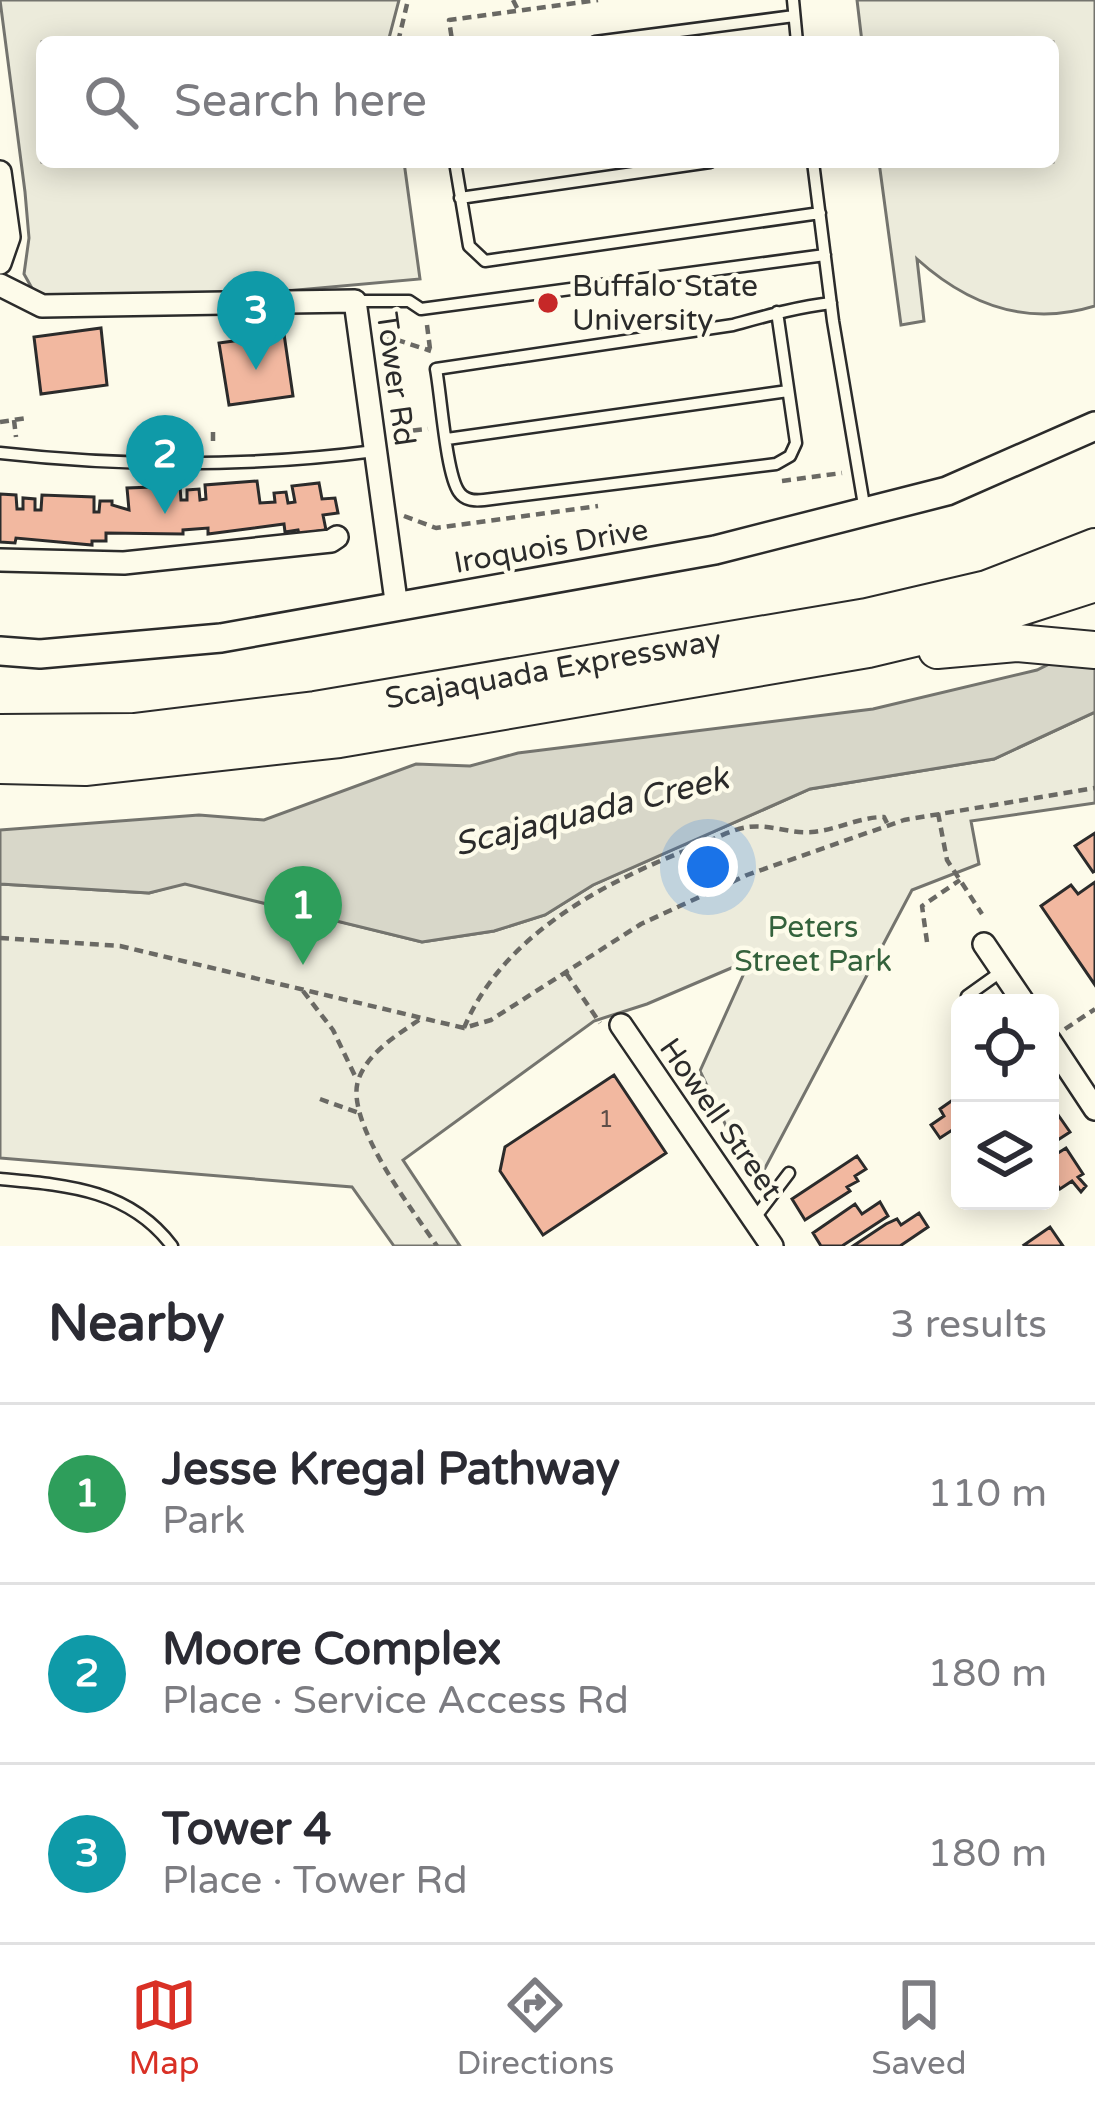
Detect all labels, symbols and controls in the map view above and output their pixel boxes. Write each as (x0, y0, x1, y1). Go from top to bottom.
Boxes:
search box (36, 36, 1059, 168)
icon: search (78, 69, 144, 135)
text: Search here (174, 75, 427, 129)
place label: Buffalo State University (572, 268, 758, 339)
pin: 3 (217, 271, 295, 370)
marker: Buffalo State University (535, 290, 561, 316)
street label: Tower Rd (368, 310, 423, 448)
pin: 2 (126, 415, 204, 514)
street label: Iroquois Drive (451, 511, 651, 582)
street label: Scajaquada Expressway (382, 622, 724, 717)
water label: Scajaquada Creek (450, 758, 734, 864)
your location (678, 837, 738, 897)
pin: 1 (264, 866, 342, 965)
park label: Peters Street Park (734, 909, 892, 980)
map controls (951, 994, 1059, 1210)
button: locate (951, 994, 1059, 1102)
street label: Howell Street (651, 1031, 790, 1207)
button: layers (951, 1102, 1059, 1210)
house number: 1 (598, 1105, 614, 1134)
text: Nearby (48, 1293, 225, 1355)
text: 3 results (890, 1301, 1047, 1348)
text: Jesse Kregal Pathway (162, 1443, 620, 1497)
text: 1 (75, 1470, 99, 1517)
text: 110 m (928, 1470, 1047, 1517)
text: Park (162, 1497, 245, 1544)
text: Moore Complex (162, 1623, 502, 1677)
text: 2 (75, 1650, 99, 1697)
text: 180 m (928, 1650, 1047, 1697)
text: Place · Service Access Rd (162, 1677, 629, 1724)
text: Tower 4 (162, 1803, 332, 1857)
text: 3 (75, 1830, 99, 1877)
text: 180 m (928, 1830, 1047, 1877)
text: Place · Tower Rd (162, 1857, 468, 1904)
tab: Map (128, 1972, 200, 2083)
tab: Directions (456, 1972, 614, 2083)
tab: Saved (871, 1972, 967, 2083)

